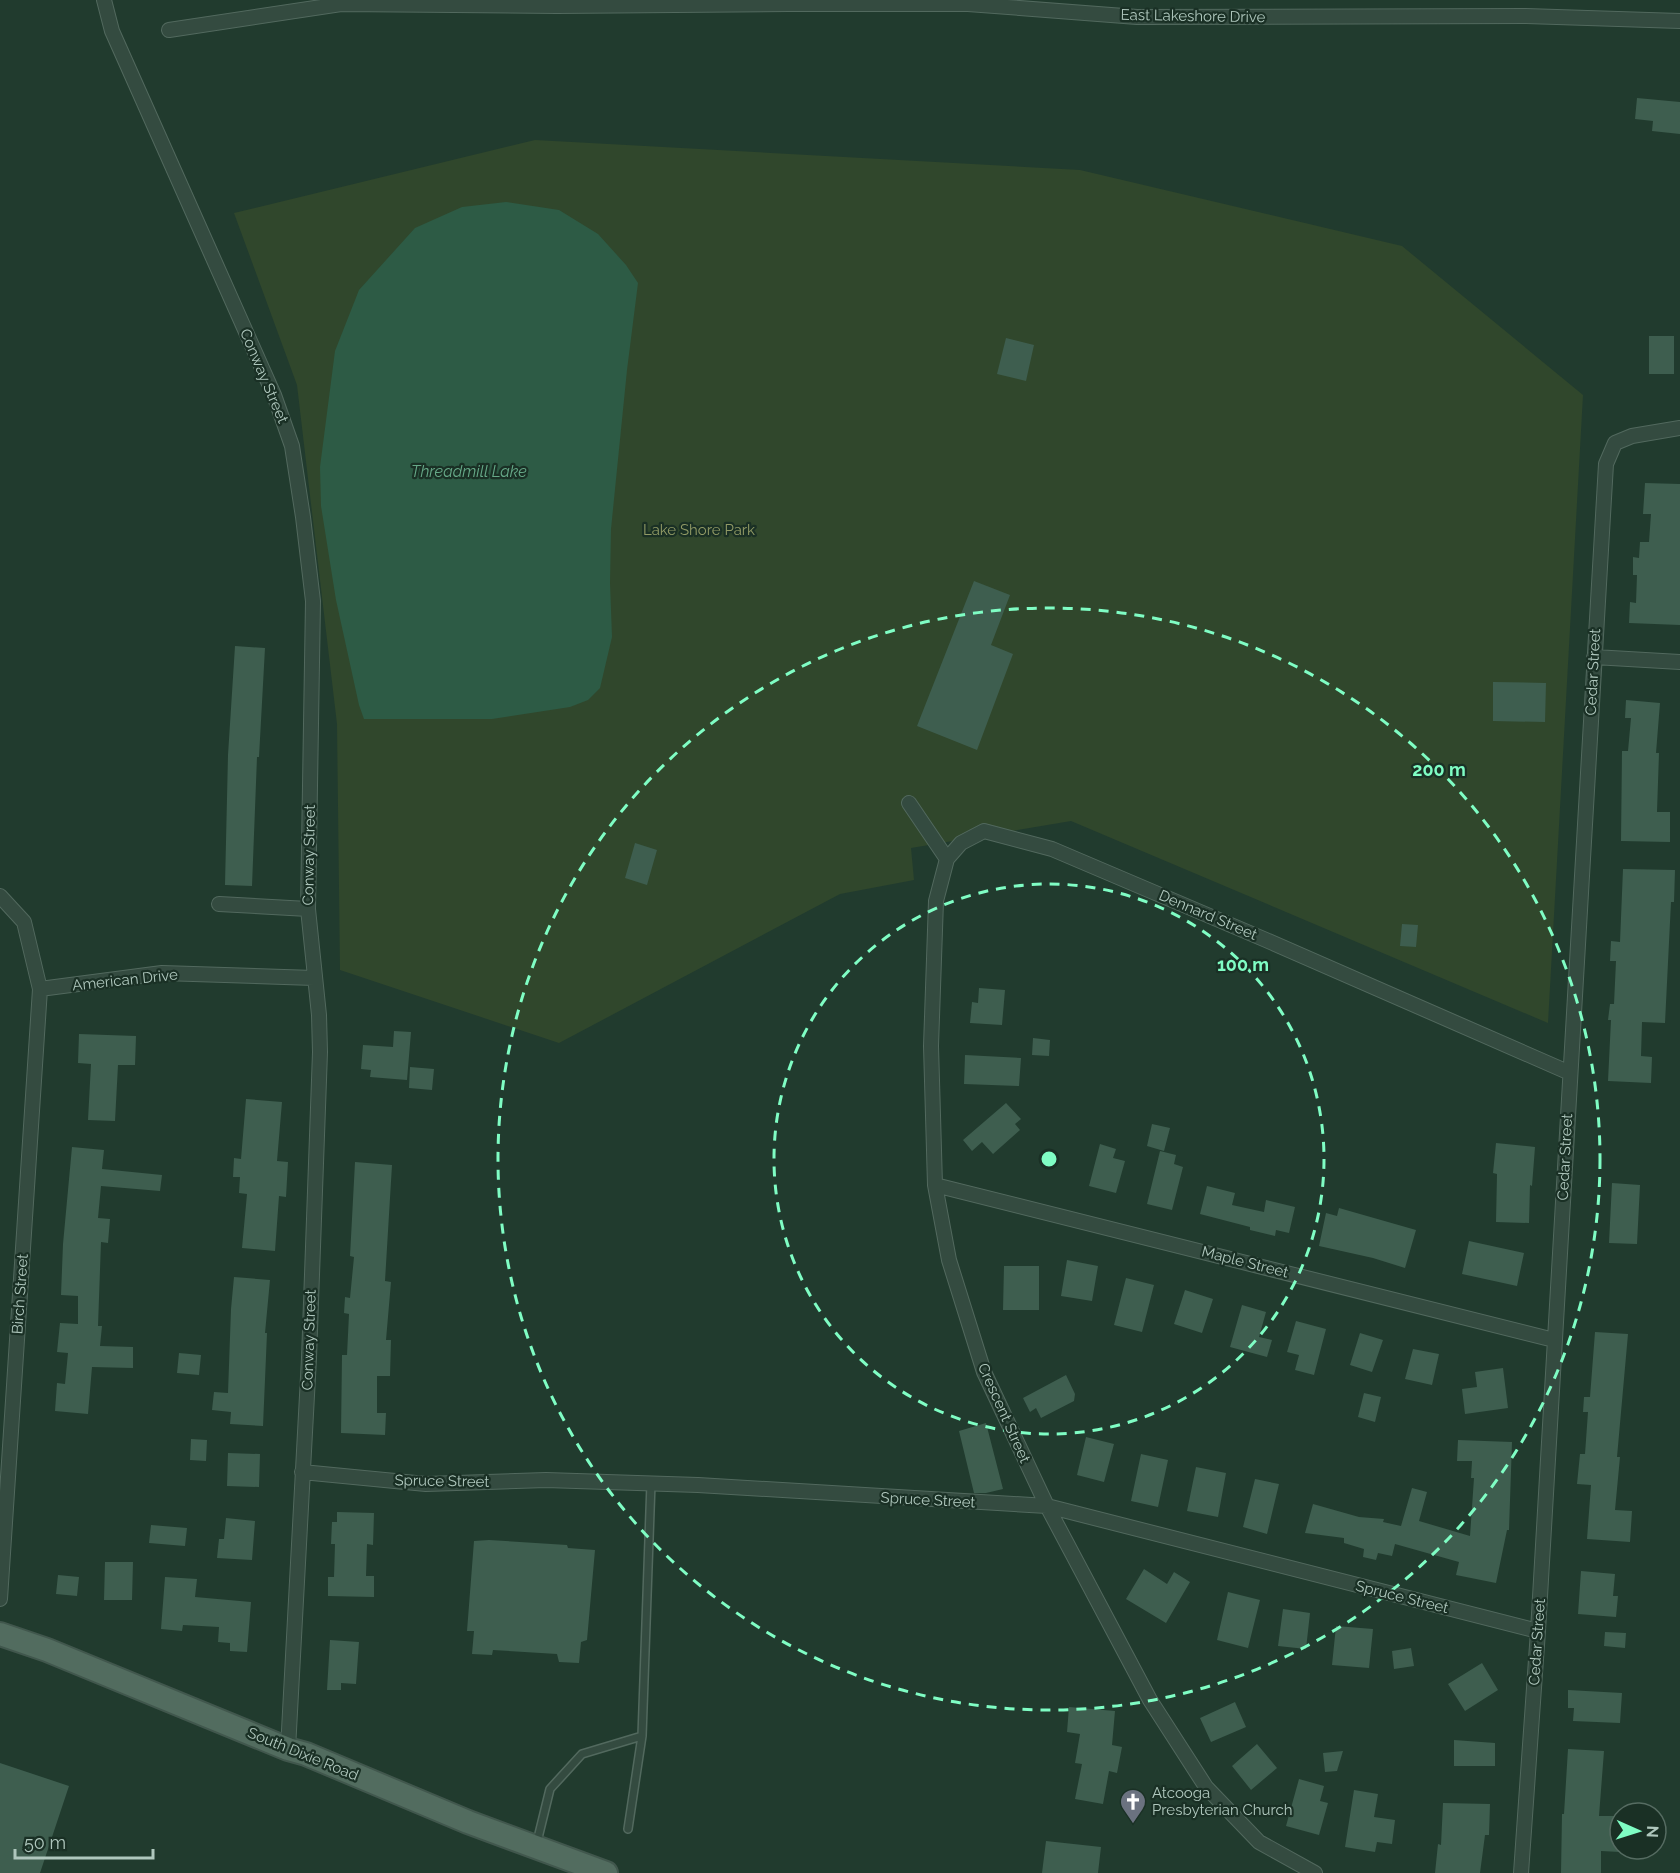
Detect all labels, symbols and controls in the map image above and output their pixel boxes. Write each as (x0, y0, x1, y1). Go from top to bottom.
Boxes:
street label: East Lakeshore Drive (1120, 6, 1266, 26)
street label: Conway Street (236, 326, 292, 426)
water label: Threadmill Lake (411, 462, 527, 481)
park label: Lake Shore Park (643, 521, 755, 539)
street label: Cedar Street (1582, 628, 1604, 716)
text: 200 m (1412, 759, 1466, 780)
street label: Conway Street (299, 804, 319, 906)
street label: Dennard Street (1156, 886, 1260, 944)
text: 100 m (1217, 954, 1269, 975)
street label: American Drive (71, 965, 179, 994)
street label: Cedar Street (1554, 1113, 1576, 1201)
centre of rings (1039, 1149, 1059, 1169)
street label: Maple Street (1200, 1243, 1290, 1281)
street label: Birch Street (8, 1253, 32, 1335)
street label: Conway Street (298, 1289, 320, 1391)
street label: Crescent Street (974, 1360, 1034, 1466)
street label: Spruce Street (394, 1471, 490, 1491)
street label: Spruce Street (880, 1489, 976, 1511)
street label: Spruce Street (1354, 1577, 1450, 1617)
street label: Cedar Street (1525, 1598, 1549, 1686)
street label: South Dixie Road (245, 1724, 361, 1784)
place label: Atcooga Presbyterian Church (1152, 1784, 1292, 1819)
church icon: Atcooga Presbyterian Church (1118, 1787, 1148, 1825)
north arrow (1608, 1801, 1668, 1861)
scale bar (15, 1822, 153, 1860)
text: N (1643, 1825, 1662, 1838)
text: 50 m (24, 1832, 66, 1853)

